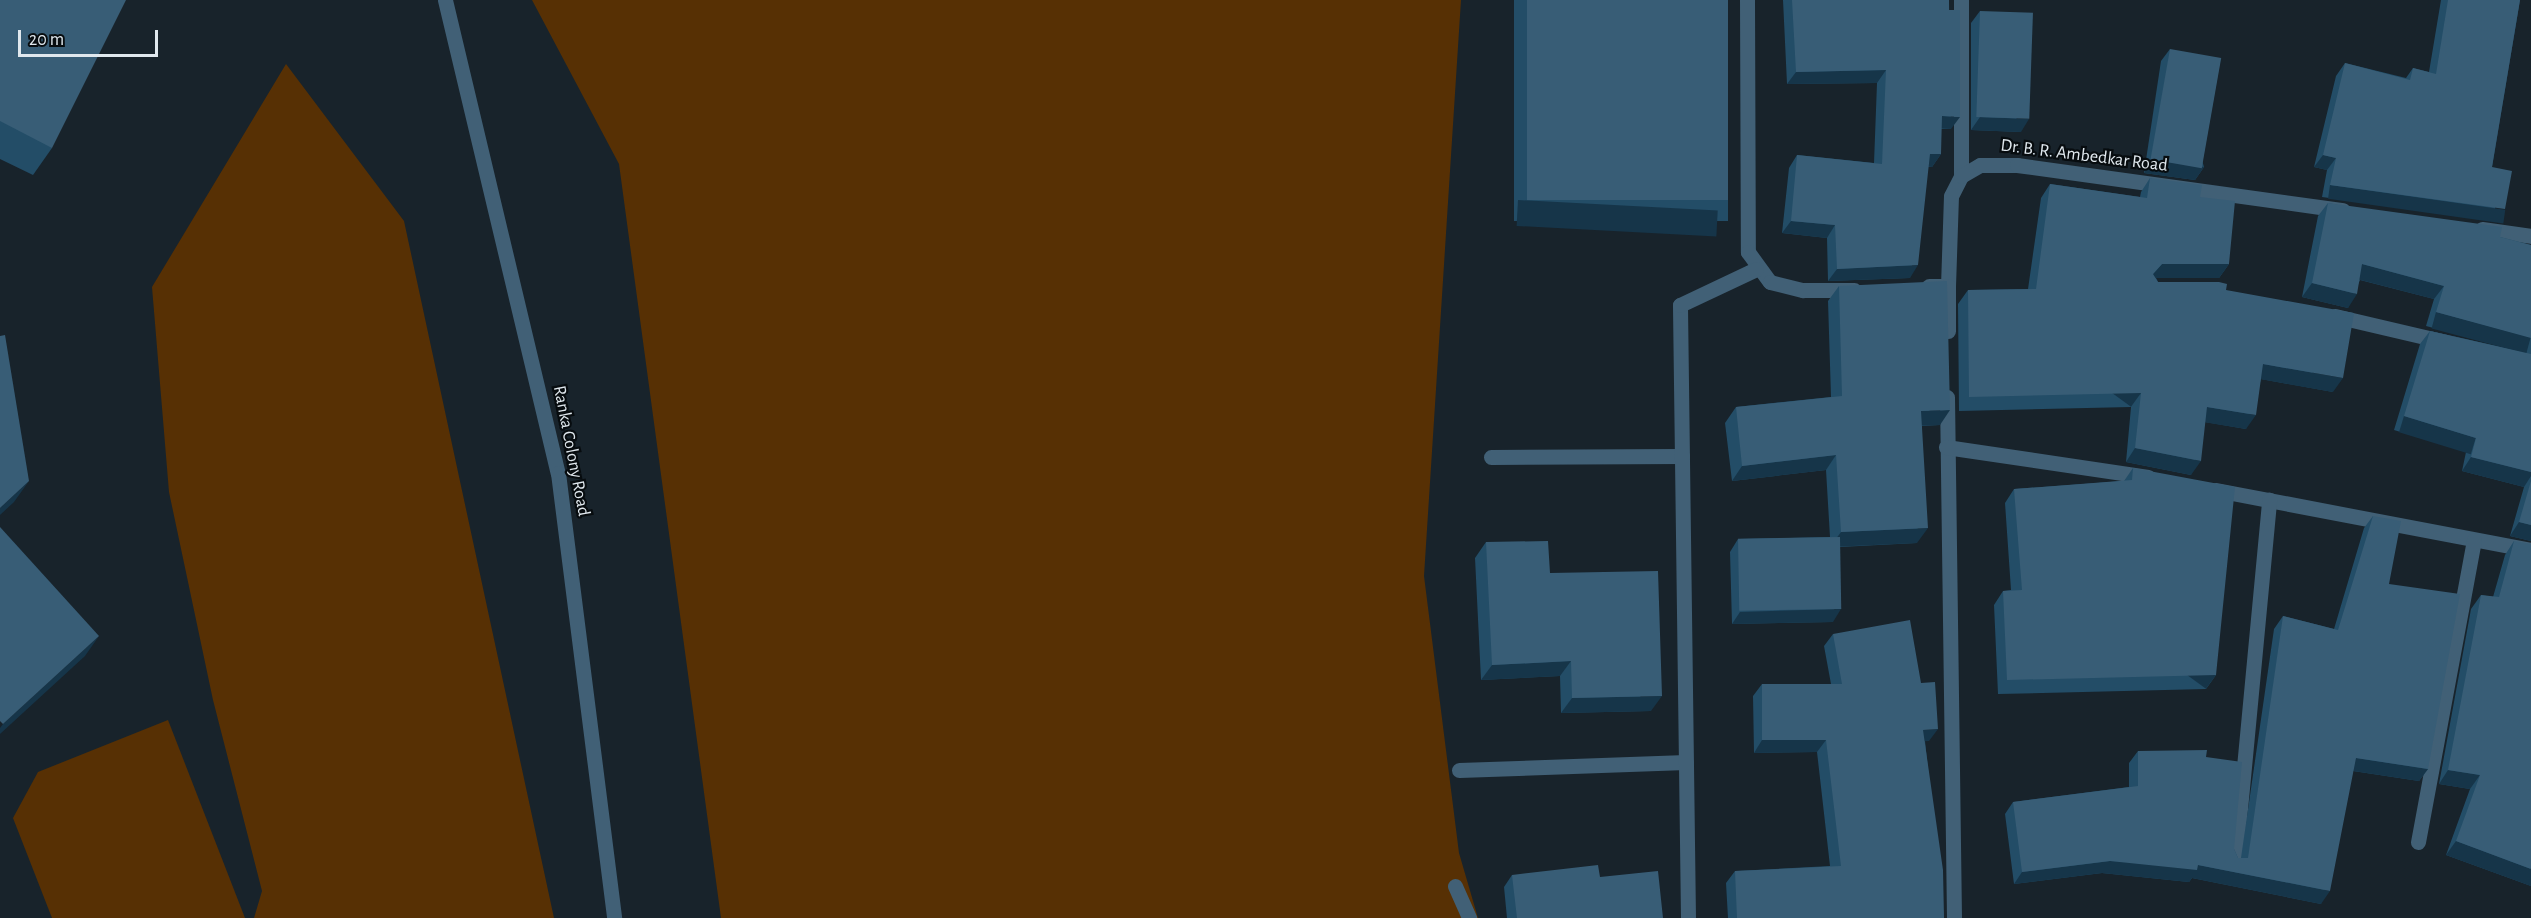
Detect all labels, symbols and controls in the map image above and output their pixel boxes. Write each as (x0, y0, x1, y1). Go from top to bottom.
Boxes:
scale bar (21, 18, 160, 56)
text: 20 m (29, 31, 64, 49)
street label: Dr. B. R. Ambedkar Road (1999, 135, 2169, 177)
street label: Ranka Colony Road (548, 384, 594, 518)

